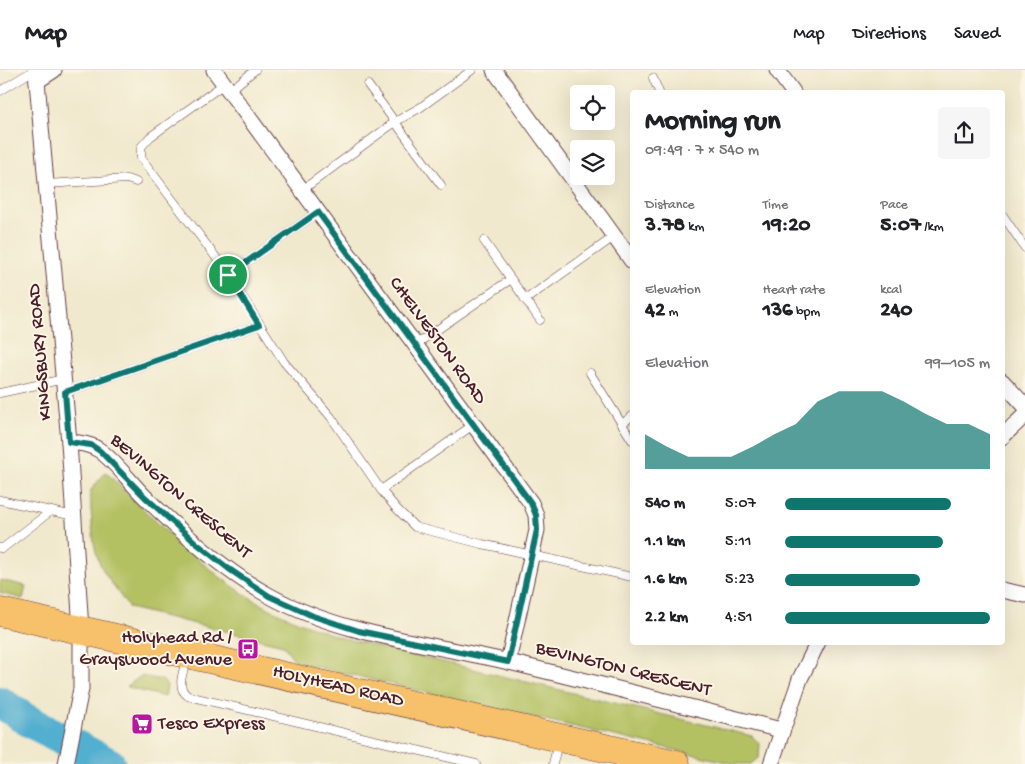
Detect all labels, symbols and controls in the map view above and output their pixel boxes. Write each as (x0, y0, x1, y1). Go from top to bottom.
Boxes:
text: Map (25, 20, 67, 49)
text: Map (793, 24, 825, 45)
text: Directions (853, 24, 926, 45)
text: Saved (954, 24, 1000, 45)
map controls (570, 85, 615, 185)
button: locate (570, 85, 615, 130)
text: Morning run (645, 106, 780, 139)
button: share (938, 107, 990, 159)
button: layers (570, 140, 615, 185)
text: 09:49 · 7 × 540 m (645, 142, 759, 161)
text: Distance (645, 197, 694, 214)
text: Time (763, 197, 788, 214)
text: Pace (880, 197, 908, 214)
text: 3.78 (645, 214, 685, 239)
text: 19:20 (763, 214, 810, 239)
text: 5:07 (880, 214, 921, 239)
text: km (685, 219, 704, 236)
text: /km (921, 219, 944, 236)
pin (207, 254, 249, 296)
icon: arrive (214, 261, 242, 289)
street label: CHELVESTON ROAD (383, 273, 491, 410)
street label: KINGSBURY ROAD (24, 282, 58, 421)
text: Elevation (645, 282, 701, 299)
text: Heart rate (763, 282, 825, 299)
text: kcal (880, 282, 902, 299)
text: 42 (645, 299, 665, 324)
text: 136 (763, 299, 793, 324)
text: 240 (880, 299, 912, 324)
text: m (665, 304, 679, 321)
text: bpm (793, 304, 820, 321)
text: Elevation (645, 355, 709, 374)
text: 99–105 m (925, 355, 990, 374)
street label: BEVINGTON CRESCENT (104, 429, 256, 565)
text: 540 m (645, 495, 685, 514)
text: 5:07 (725, 495, 756, 514)
text: 1.1 km (645, 533, 685, 552)
text: 5:11 (725, 533, 751, 552)
text: 1.6 km (645, 571, 687, 590)
text: 5:23 (725, 571, 755, 590)
text: 2.2 km (645, 609, 688, 628)
text: 4:51 (725, 609, 752, 628)
place label: Holyhead Rd / Grayswood Avenue (79, 627, 232, 672)
bus stop icon: Holyhead Rd / Grayswood Avenue (236, 637, 260, 661)
street label: BEVINGTON CRESCENT (532, 637, 714, 703)
street label: HOLYHEAD ROAD (270, 661, 406, 713)
supermarket icon: Tesco Express (130, 712, 154, 736)
place label: Tesco Express (157, 713, 266, 736)

